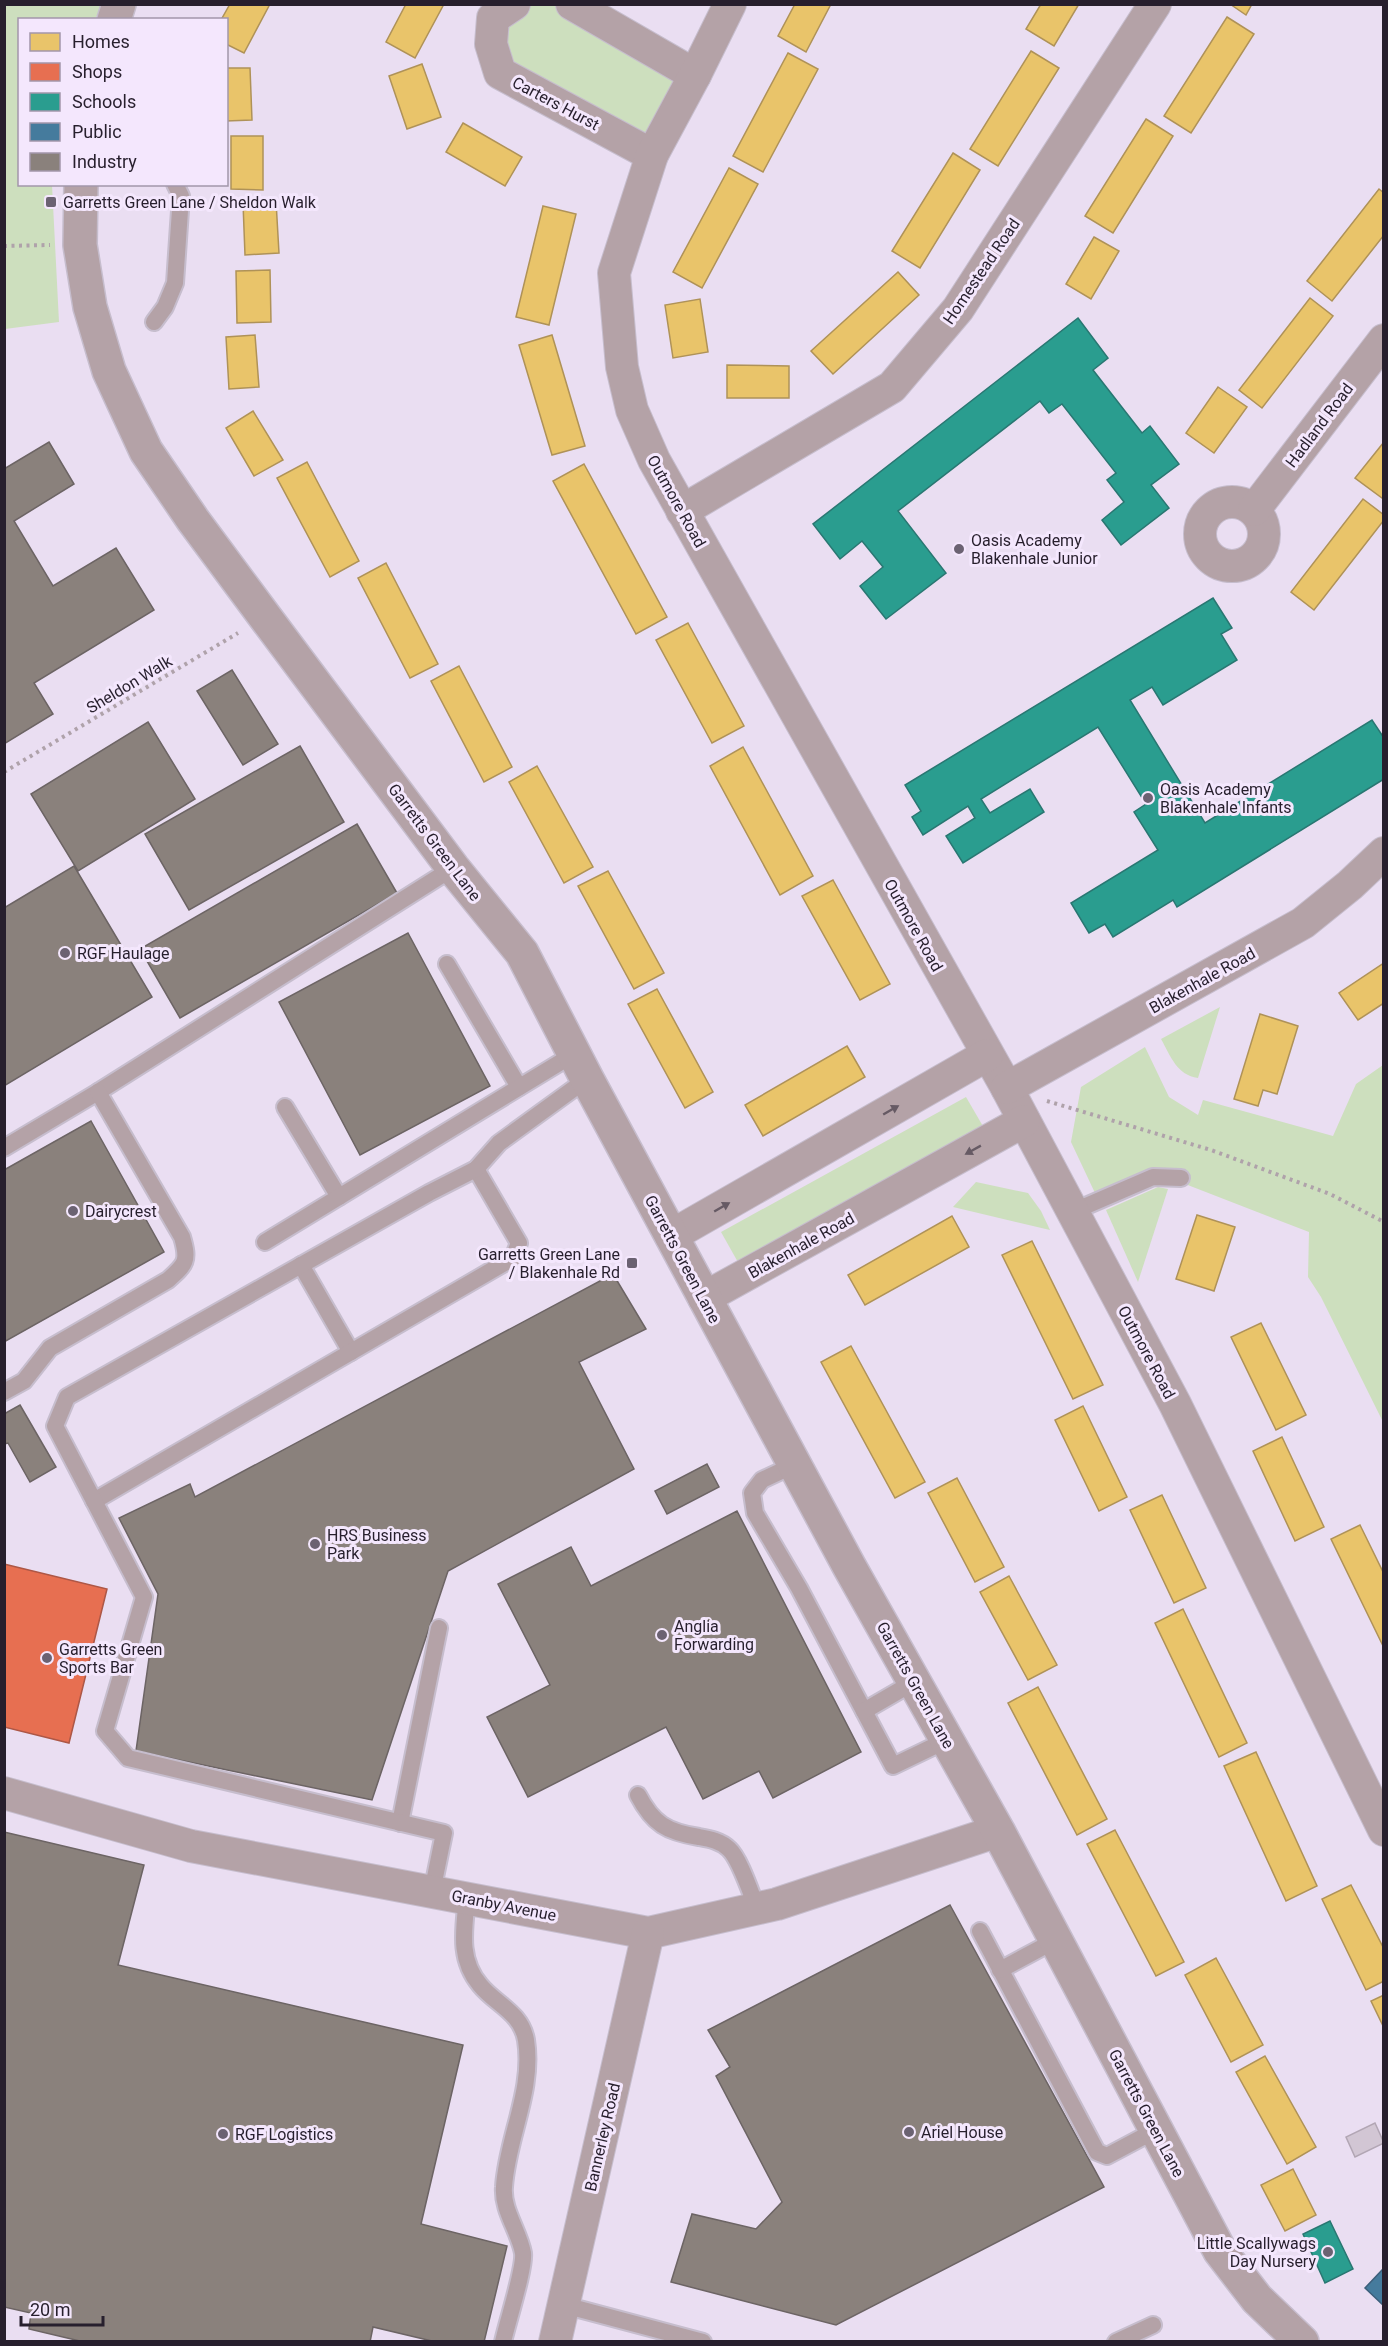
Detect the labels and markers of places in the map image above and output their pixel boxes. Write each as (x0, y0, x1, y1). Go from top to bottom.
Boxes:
place label: Garretts Green Lane / Sheldon Walk (63, 193, 317, 212)
marker: Garretts Green Lane / Sheldon Walk (44, 195, 58, 209)
place label: Oasis Academy Blakenhale Junior (971, 531, 1098, 568)
marker: Oasis Academy Blakenhale Junior (952, 542, 966, 556)
place label: Oasis Academy Blakenhale Infants (1160, 780, 1291, 817)
marker: Oasis Academy Blakenhale Infants (1141, 791, 1155, 805)
place label: RGF Haulage (77, 944, 170, 963)
marker: RGF Haulage (58, 946, 72, 960)
place label: Dairycrest (85, 1202, 157, 1221)
marker: Dairycrest (66, 1204, 80, 1218)
place label: Garretts Green Lane / Blakenhale Rd (478, 1245, 620, 1282)
marker: Garretts Green Lane / Blakenhale Rd (625, 1256, 639, 1270)
place label: HRS Business Park (327, 1526, 427, 1563)
marker: HRS Business Park (308, 1537, 322, 1551)
place label: Anglia Forwarding (674, 1617, 754, 1654)
marker: Anglia Forwarding (655, 1628, 669, 1642)
place label: Garretts Green Sports Bar (59, 1640, 162, 1677)
marker: Garretts Green Sports Bar (40, 1651, 54, 1665)
place label: Ariel House (921, 2123, 1003, 2142)
place label: RGF Logistics (235, 2125, 333, 2144)
marker: Ariel House (902, 2125, 916, 2139)
marker: RGF Logistics (216, 2127, 230, 2141)
place label: Little Scallywags Day Nursery (1197, 2234, 1316, 2271)
marker: Little Scallywags Day Nursery (1321, 2245, 1335, 2259)

